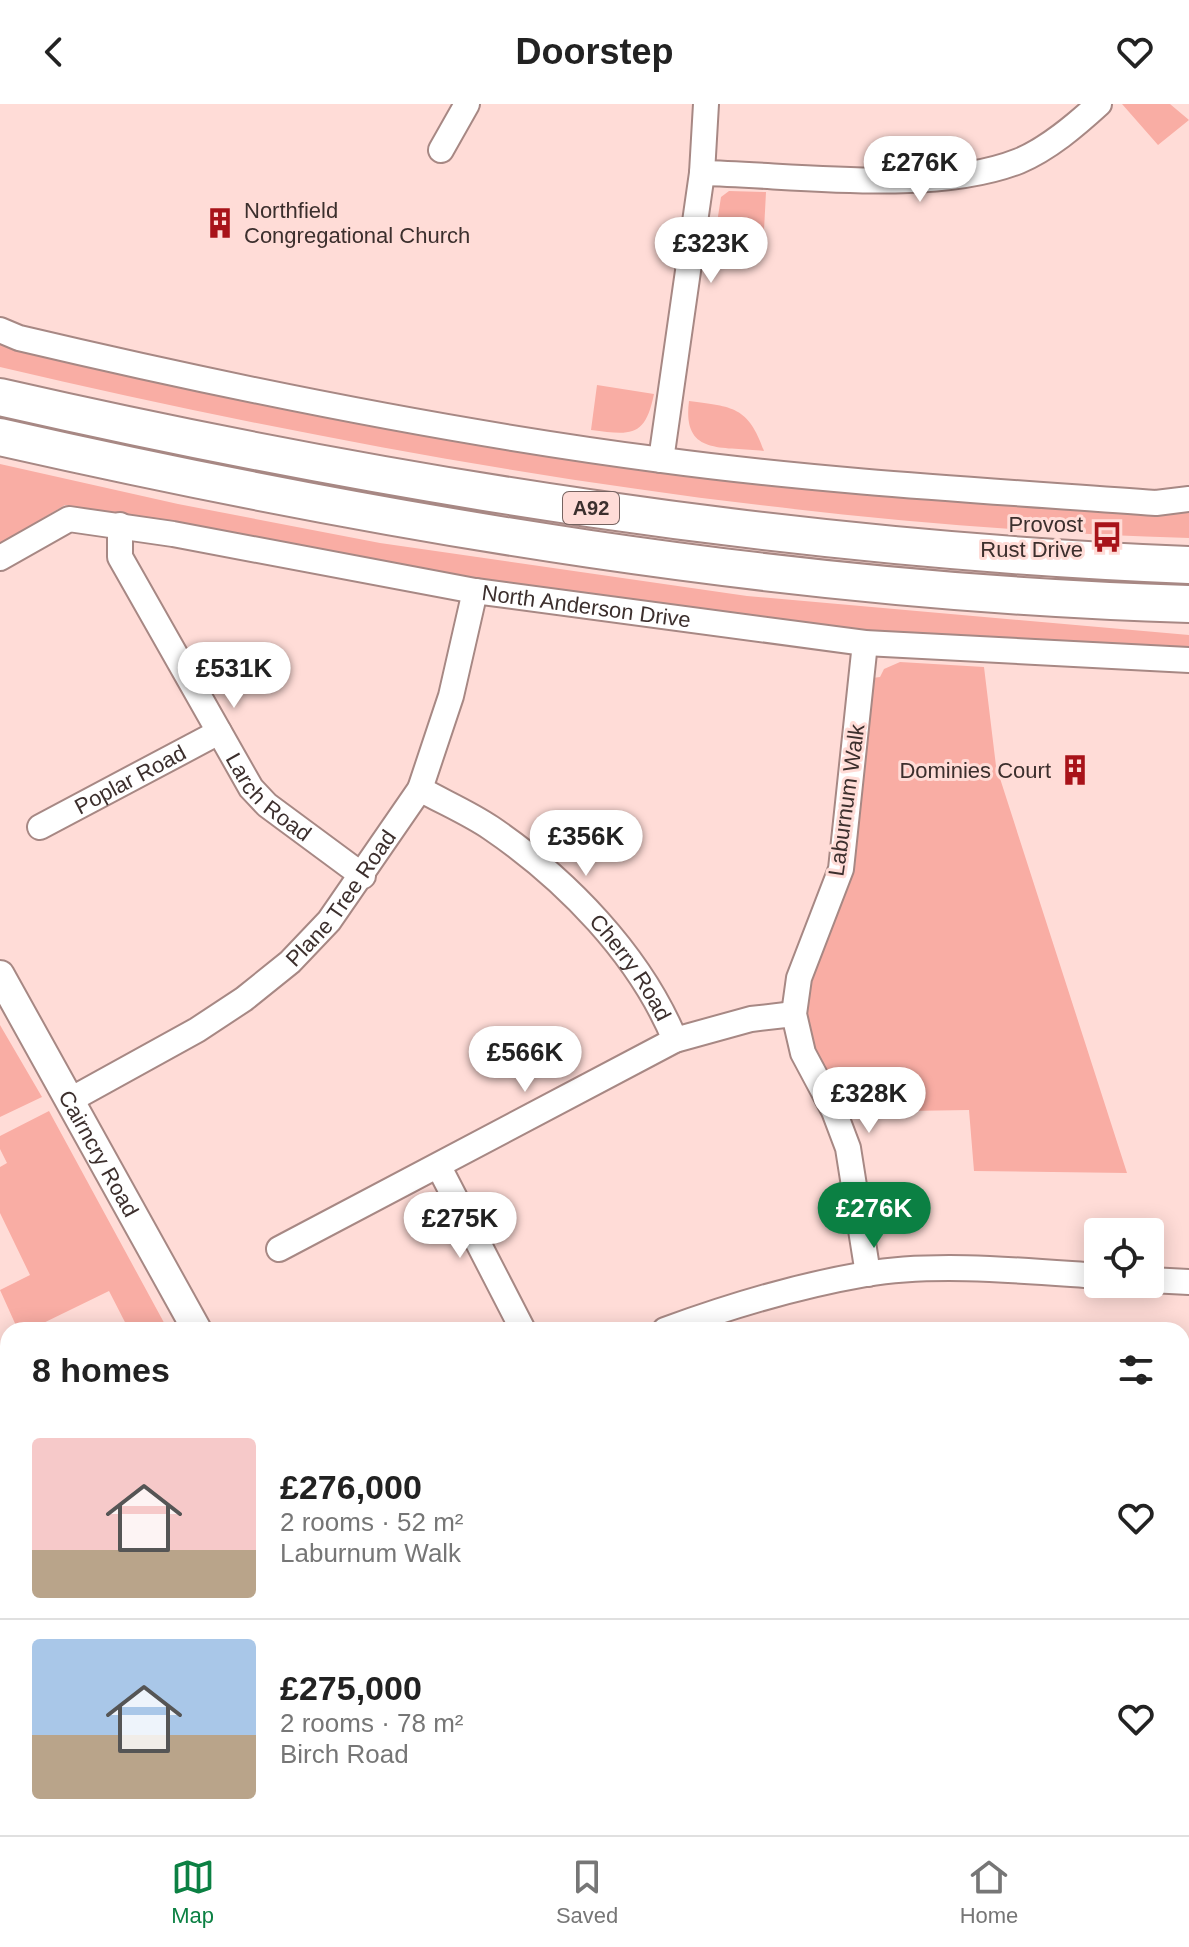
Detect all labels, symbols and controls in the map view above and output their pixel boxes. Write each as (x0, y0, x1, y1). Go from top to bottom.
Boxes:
icon: back (32, 30, 76, 74)
icon: heart (1113, 30, 1157, 74)
text: Doorstep (515, 31, 674, 72)
pin: £276K (864, 136, 976, 204)
text: £276K (882, 147, 958, 177)
place label: Northfield Congregational Church (244, 198, 470, 248)
building icon: Northfield Congregational Church (203, 206, 237, 240)
pin: £323K (655, 217, 767, 285)
text: £323K (673, 228, 749, 258)
road number: A92 (563, 492, 619, 524)
place label: Provost Rust Drive (980, 512, 1083, 562)
bus stop icon: Provost Rust Drive (1090, 520, 1124, 554)
street label: North Anderson Drive (480, 580, 692, 633)
pin: £531K (178, 642, 290, 710)
text: £531K (196, 653, 272, 683)
street label: Laburnum Walk (823, 721, 870, 878)
street label: Poplar Road (70, 740, 190, 819)
street label: Larch Road (221, 749, 316, 846)
building icon: Dominies Court (1058, 753, 1092, 787)
place label: Dominies Court (899, 758, 1051, 783)
pin: £356K (530, 810, 642, 878)
text: £356K (548, 821, 624, 851)
street label: Plane Tree Road (281, 825, 401, 972)
street label: Cherry Road (585, 909, 676, 1025)
pin: £566K (469, 1026, 581, 1094)
text: £566K (487, 1037, 563, 1067)
pin: £328K (813, 1067, 925, 1135)
text: £328K (831, 1078, 907, 1108)
street label: Cairncry Road (53, 1086, 144, 1221)
pin: £276K (818, 1182, 930, 1250)
pin: £275K (404, 1192, 516, 1260)
text: £276K (836, 1193, 912, 1223)
text: £275K (422, 1203, 498, 1233)
map controls (1084, 1218, 1164, 1298)
button: locate (1084, 1218, 1164, 1298)
icon: filters (1114, 1348, 1158, 1392)
text: 8 homes (32, 1351, 170, 1389)
text: £276,000 (280, 1468, 422, 1506)
icon: home (96, 1470, 192, 1566)
icon: heart (1114, 1496, 1158, 1540)
text: 2 rooms · 52 m² (280, 1507, 464, 1537)
text: Laburnum Walk (280, 1538, 461, 1568)
text: £275,000 (280, 1669, 422, 1707)
icon: home (96, 1671, 192, 1767)
icon: heart (1114, 1697, 1158, 1741)
text: 2 rooms · 78 m² (280, 1708, 464, 1738)
text: Birch Road (280, 1739, 409, 1769)
tab: Map (171, 1855, 215, 1929)
tab: Saved (556, 1855, 618, 1929)
tab: Home (960, 1855, 1018, 1929)

